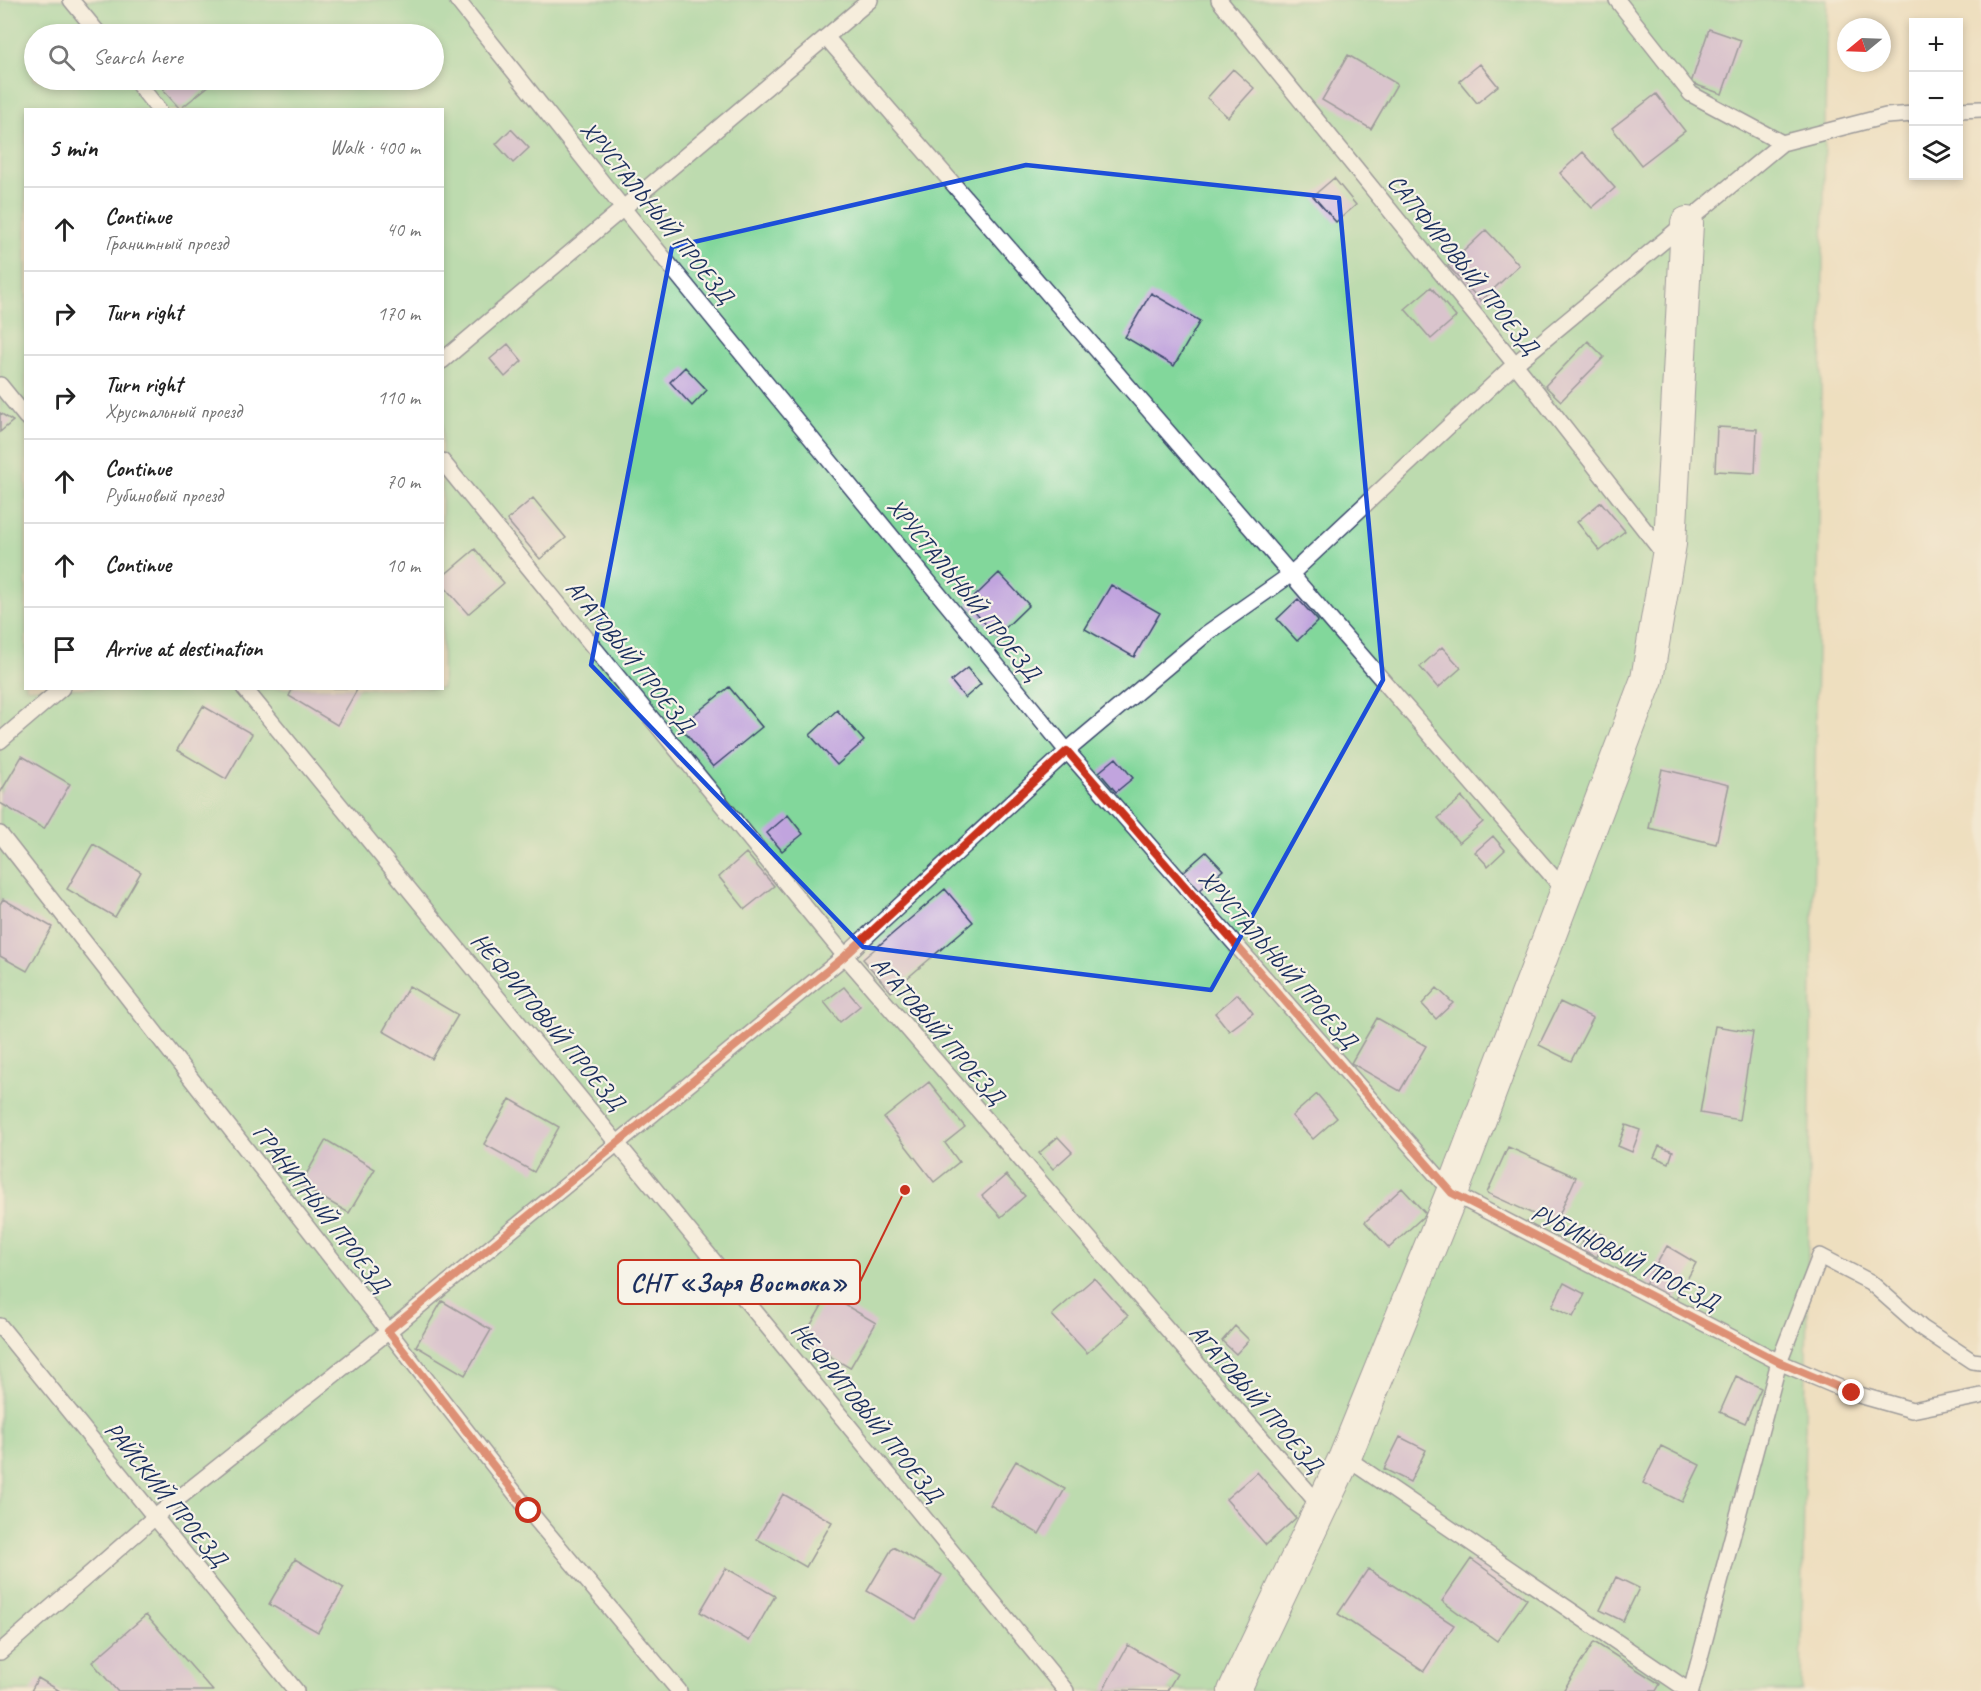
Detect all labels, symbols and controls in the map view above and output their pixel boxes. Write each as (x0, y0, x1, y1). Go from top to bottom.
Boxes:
north arrow (1837, 18, 1891, 72)
map controls (1909, 18, 1963, 180)
button: + (1909, 18, 1963, 72)
search box (24, 24, 444, 90)
icon: search (45, 41, 78, 74)
text: Search here (93, 43, 183, 71)
button: − (1909, 72, 1963, 126)
street label: ХРУСТАЛЬНЫЙ ПРОЕЗД (574, 115, 741, 311)
button: layers (1909, 126, 1963, 180)
text: 5 min (48, 131, 97, 164)
text: Walk · 400 m (330, 135, 420, 160)
street label: САПФИРОВЫЙ ПРОЕЗД (1381, 168, 1546, 362)
text: Continue (105, 203, 171, 231)
icon: ahead (48, 213, 81, 246)
text: 40 m (386, 217, 420, 242)
text: Гранитный проезд (105, 231, 228, 256)
icon: right (48, 297, 81, 330)
text: Turn right (105, 299, 182, 327)
text: 170 m (377, 301, 420, 326)
text: Turn right (105, 371, 182, 399)
icon: right (48, 381, 81, 414)
text: 110 m (377, 385, 420, 410)
text: Хрустальный проезд (105, 399, 242, 424)
text: Continue (105, 455, 171, 483)
icon: ahead (48, 465, 81, 498)
text: 70 m (386, 469, 420, 494)
text: Рубиновый проезд (105, 483, 223, 508)
street label: ХРУСТАЛЬНЫЙ ПРОЕЗД (881, 492, 1048, 688)
icon: ahead (48, 549, 81, 582)
text: Continue (105, 551, 171, 579)
text: 10 m (386, 553, 420, 578)
street label: АГАТОВЫЙ ПРОЕЗД (559, 574, 702, 740)
icon: arrive (48, 633, 81, 666)
text: Arrive at destination (105, 635, 262, 663)
street label: ХРУСТАЛЬНЫЙ ПРОЕЗД (1192, 864, 1365, 1056)
street label: НЕФРИТОВЫЙ ПРОЕЗД (465, 926, 633, 1118)
street label: АГАТОВЫЙ ПРОЕЗД (865, 950, 1012, 1112)
street label: ГРАНИТНЫЙ ПРОЕЗД (246, 1118, 397, 1300)
street label: РУБИНОВЫЙ ПРОЕЗД (1527, 1197, 1726, 1318)
callout: СНТ «Заря Востока» (618, 1260, 860, 1304)
text: СНТ «Заря Востока» (631, 1266, 848, 1299)
street label: НЕФРИТОВЫЙ ПРОЕЗД (785, 1316, 950, 1510)
street label: АГАТОВЫЙ ПРОЕЗД (1183, 1318, 1330, 1480)
route end (1838, 1379, 1864, 1405)
street label: РАЙСКИЙ ПРОЕЗД (98, 1415, 235, 1575)
route start (515, 1497, 541, 1523)

